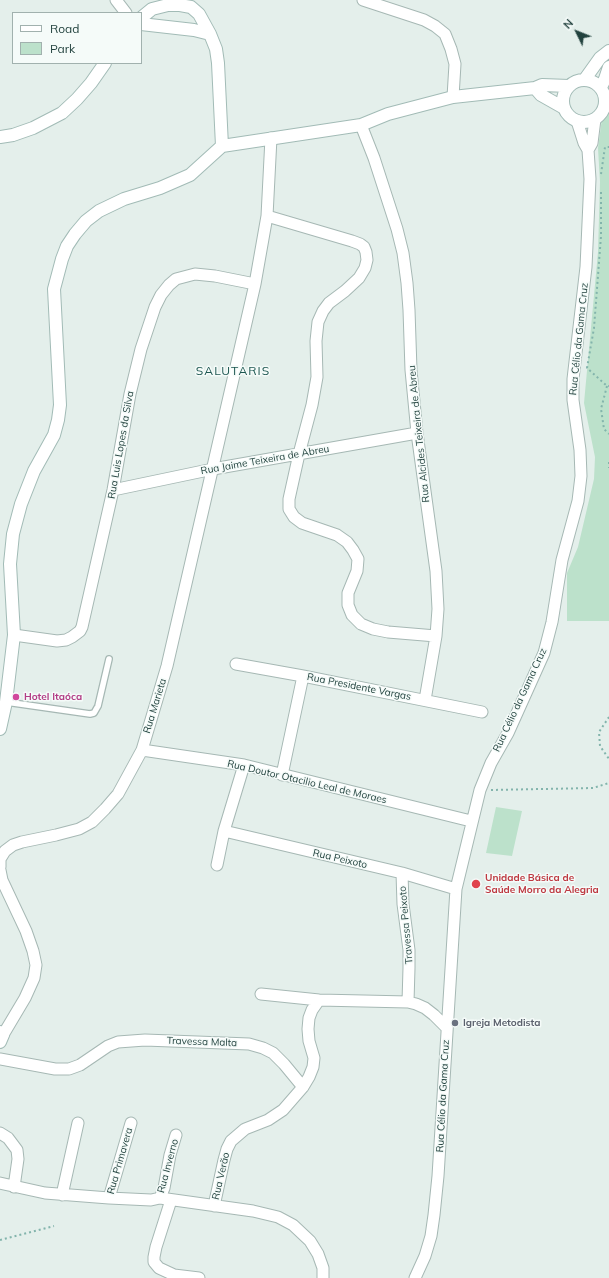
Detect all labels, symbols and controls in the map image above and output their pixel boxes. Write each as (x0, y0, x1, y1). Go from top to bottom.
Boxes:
legend (12, 12, 142, 64)
north arrow (557, 12, 597, 52)
text: N (560, 16, 576, 32)
text: Road (50, 21, 79, 36)
text: Park (50, 41, 75, 56)
street label: Rua Célio da Gama Cruz (567, 282, 591, 396)
district label: SALUTARIS (196, 364, 270, 378)
street label: Rua Alcides Teixeira de Abreu (406, 365, 432, 503)
street label: Rua Luis Lopes da Silva (106, 390, 136, 500)
street label: Rua Jaime Teixeira de Abreu (200, 443, 330, 477)
street label: Rua Célio da Gama Cruz (491, 646, 549, 754)
street label: Rua Presidente Vargas (306, 671, 412, 703)
street label: Rua Marieta (141, 677, 169, 735)
place label: Hotel Itaóca (24, 691, 82, 703)
marker: Hotel Itaóca (11, 692, 21, 702)
street label: Rua Doutor Otacilio Leal de Moraes (226, 758, 388, 806)
street label: Rua Peixoto (312, 847, 368, 871)
place label: Unidade Básica de Saúde Morro da Alegria (485, 872, 599, 896)
marker: Unidade Básica de Saúde Morro da Alegria (470, 878, 482, 890)
street label: Travessa Peixoto (397, 886, 415, 964)
place label: Igreja Metodista (463, 1017, 541, 1029)
marker: Igreja Metodista (450, 1018, 460, 1028)
street label: Travessa Malta (167, 1035, 237, 1049)
street label: Rua Célio da Gama Cruz (434, 1039, 452, 1153)
street label: Rua Primavera (105, 1126, 135, 1196)
street label: Rua Inverno (155, 1138, 181, 1194)
street label: Rua Verão (210, 1151, 232, 1201)

